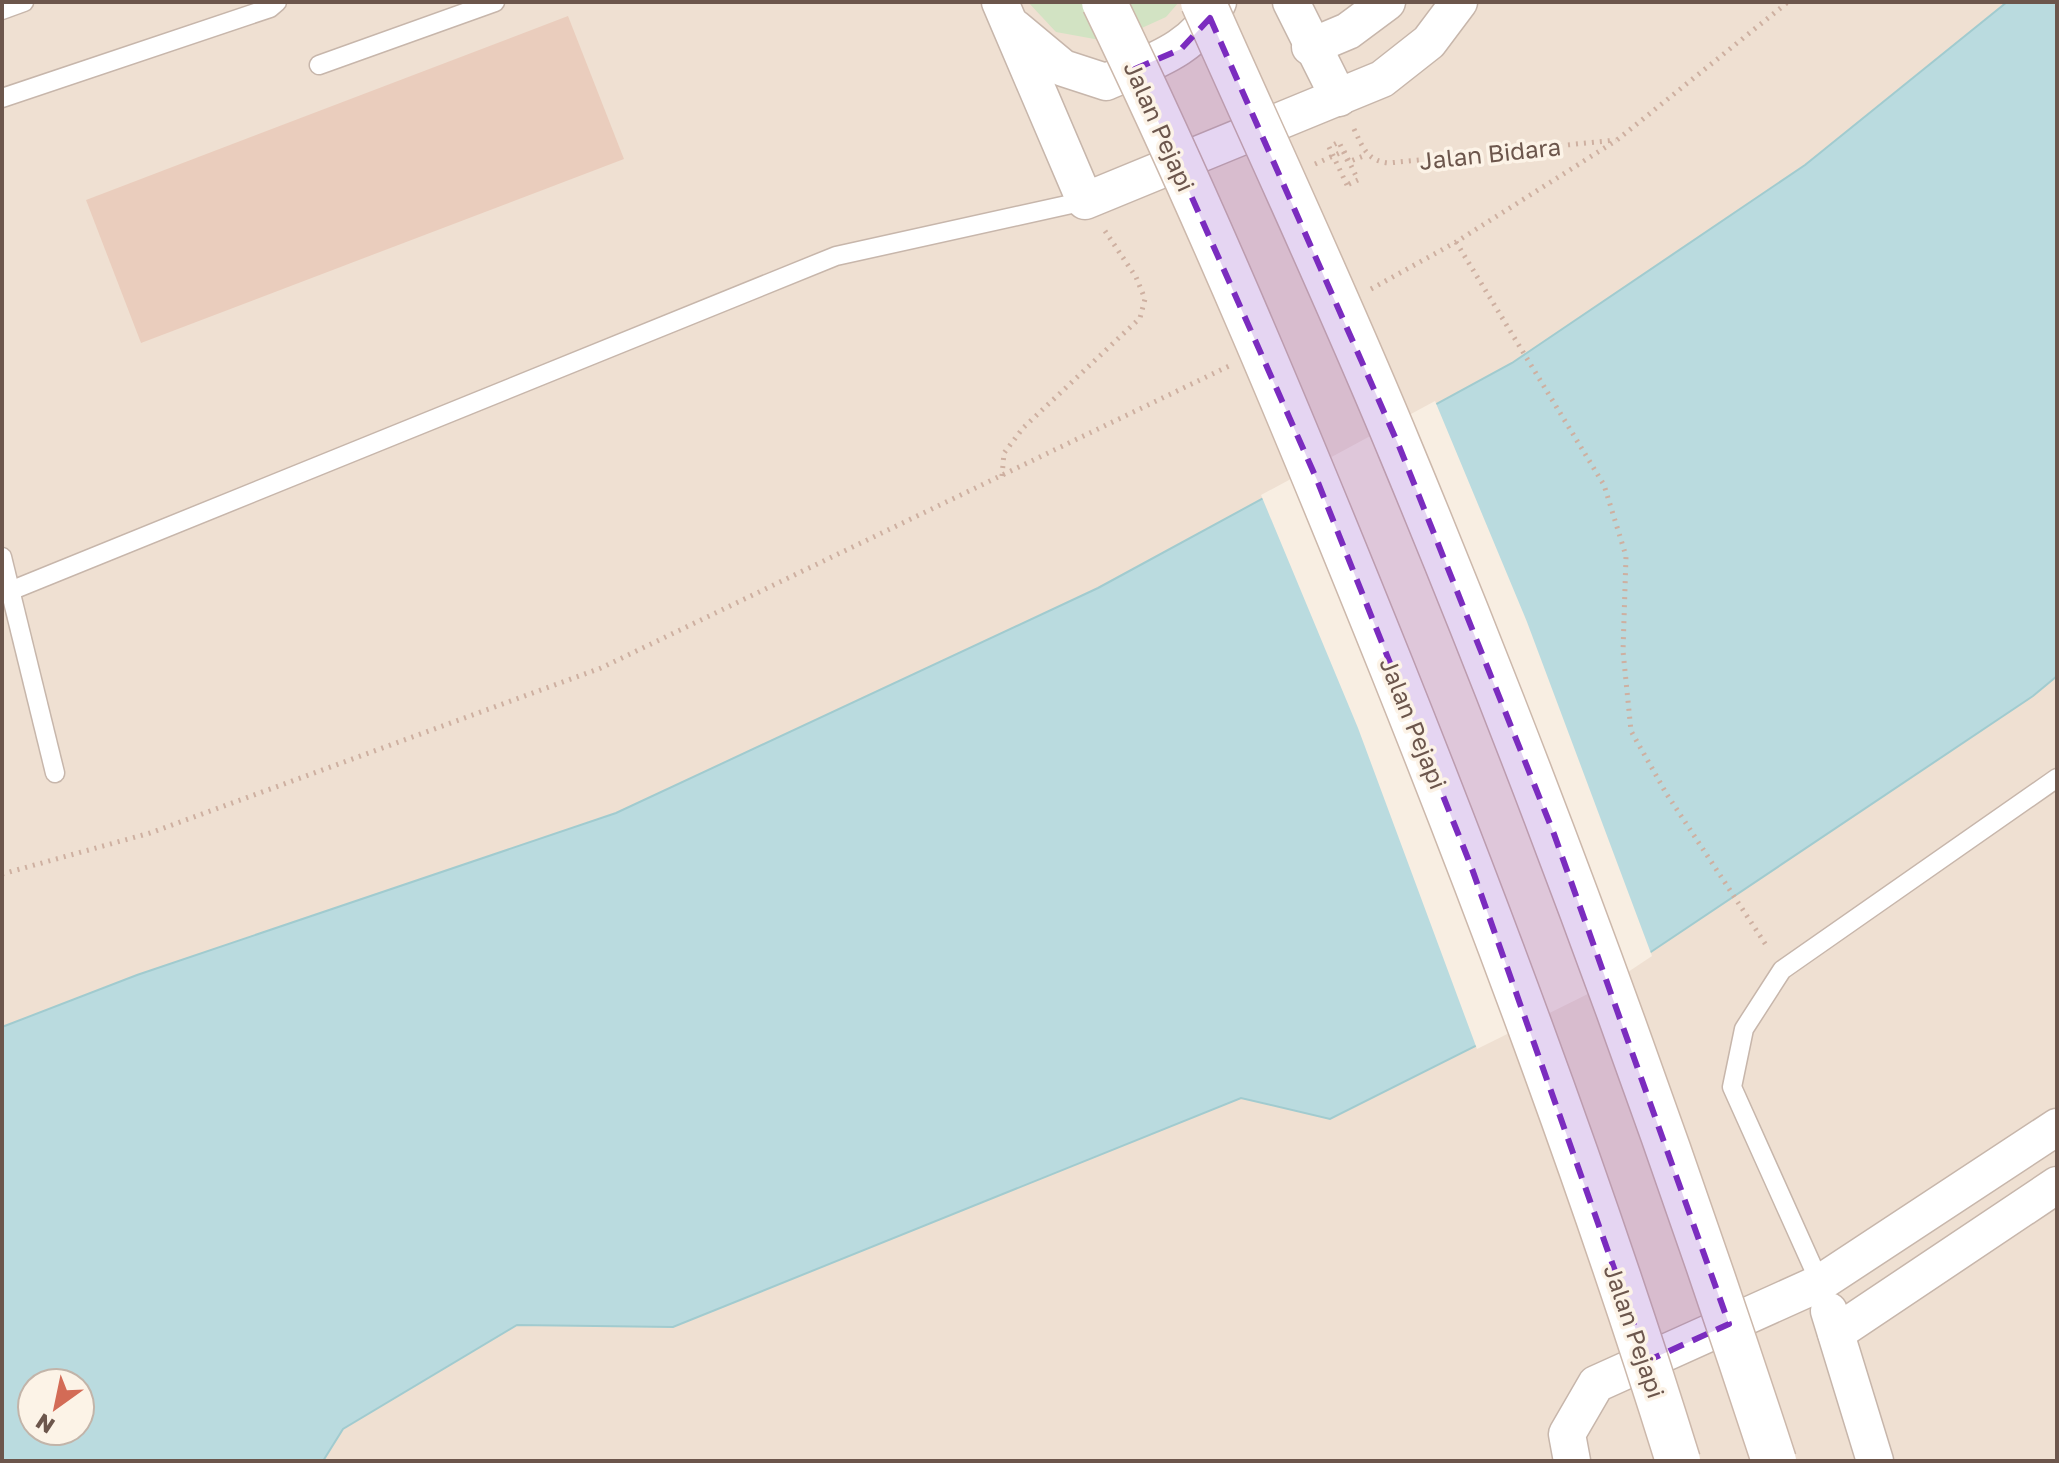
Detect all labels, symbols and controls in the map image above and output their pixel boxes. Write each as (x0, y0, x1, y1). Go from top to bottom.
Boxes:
street label: Jalan Pejapi (1118, 56, 1202, 196)
street label: Jalan Bidara (1418, 131, 1562, 175)
street label: Jalan Pejapi (1374, 653, 1454, 793)
street label: Jalan Pejapi (1599, 1260, 1671, 1402)
north arrow (16, 1367, 96, 1447)
text: N (30, 1408, 59, 1440)

